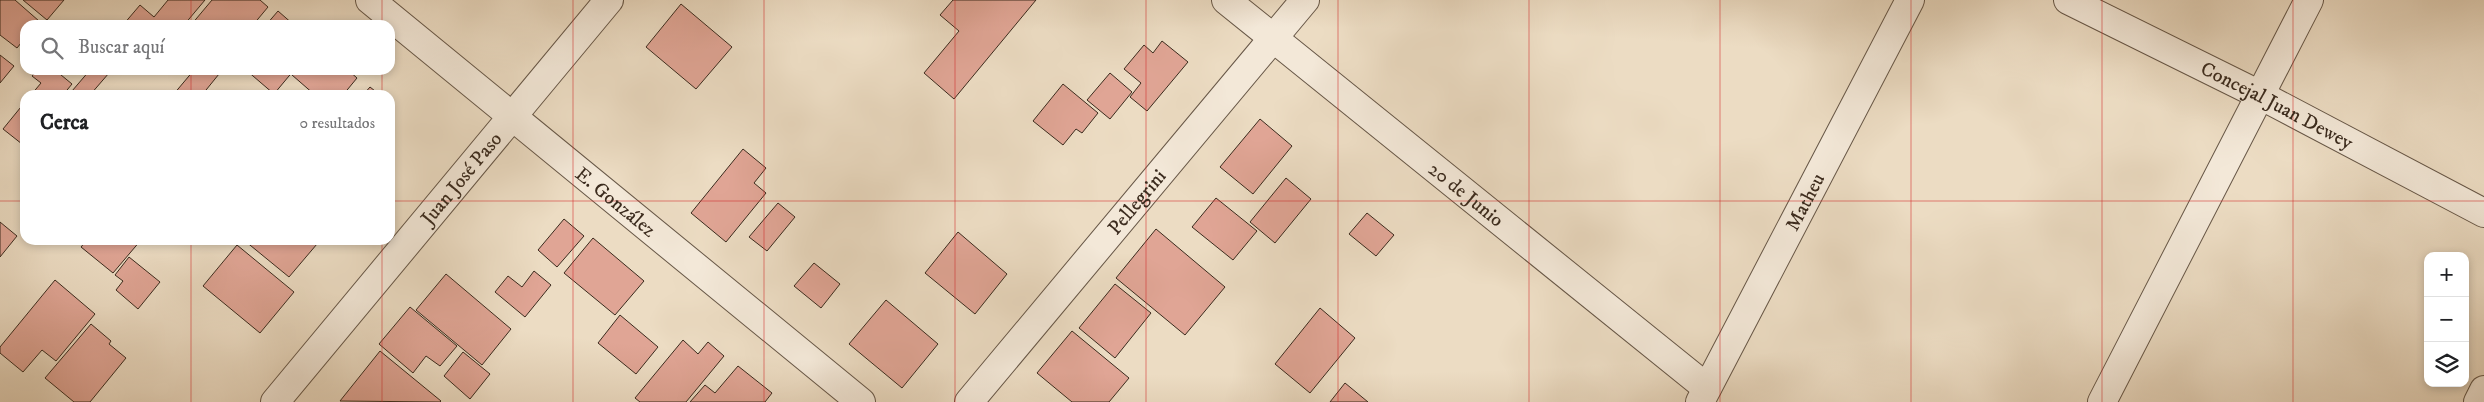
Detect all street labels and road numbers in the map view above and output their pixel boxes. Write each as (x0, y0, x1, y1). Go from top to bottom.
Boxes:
street label: Concejal Juan Dewey (2196, 57, 2357, 156)
street label: Juan José Paso (415, 127, 508, 232)
street label: 20 de Junio (1423, 157, 1508, 233)
street label: E. González (569, 162, 661, 243)
street label: Pellegrini (1103, 165, 1172, 241)
street label: Matheu (1781, 169, 1831, 235)

